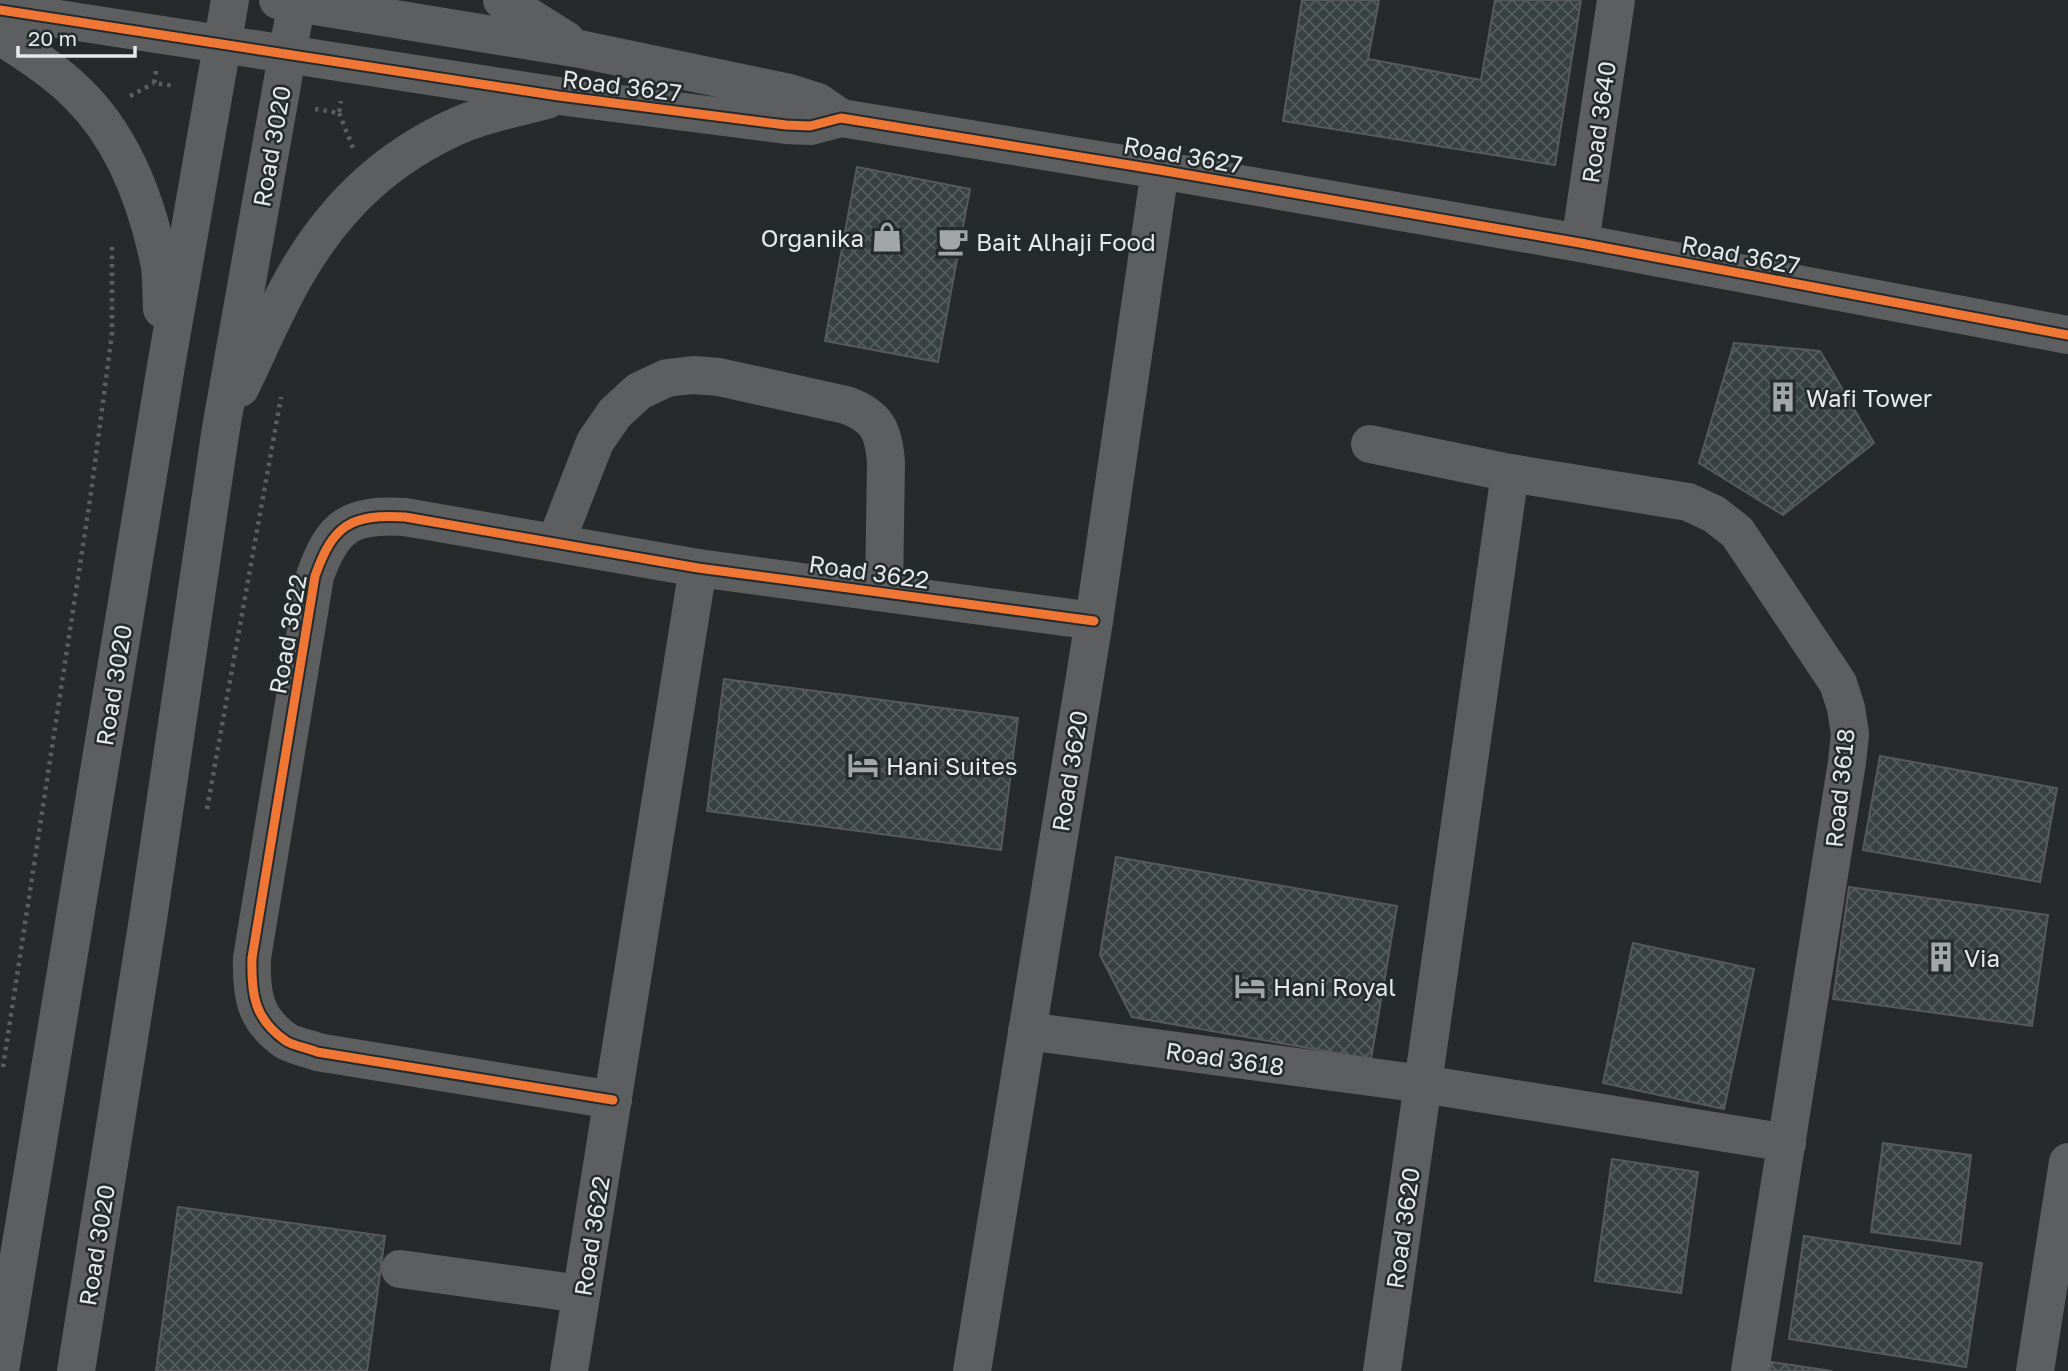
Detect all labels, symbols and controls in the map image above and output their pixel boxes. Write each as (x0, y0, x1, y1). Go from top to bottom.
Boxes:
scale bar (18, 14, 135, 58)
text: 20 m (28, 25, 77, 51)
street label: Road 3640 (1575, 59, 1621, 185)
street label: Road 3627 (561, 63, 683, 107)
street label: Road 3020 (246, 83, 296, 209)
street label: Road 3627 (1121, 129, 1245, 179)
shop icon: Organika (870, 220, 904, 254)
place label: Organika (761, 223, 864, 252)
cafe icon: Bait Alhaji Food (936, 224, 970, 258)
place label: Bait Alhaji Food (976, 227, 1156, 256)
street label: Road 3627 (1679, 228, 1803, 280)
building icon: Wafi Tower (1766, 380, 1800, 414)
place label: Wafi Tower (1806, 383, 1932, 412)
street label: Road 3622 (807, 548, 931, 594)
street label: Road 3622 (262, 572, 312, 696)
street label: Road 3020 (89, 622, 137, 748)
street label: Road 3620 (1045, 708, 1093, 834)
street label: Road 3618 (1818, 727, 1860, 849)
hotel icon: Hani Suites (846, 748, 880, 782)
place label: Hani Suites (886, 751, 1018, 780)
building icon: Via (1924, 940, 1958, 974)
place label: Via (1964, 943, 2000, 972)
hotel icon: Hani Royal (1233, 969, 1267, 1003)
place label: Hani Royal (1273, 972, 1396, 1001)
street label: Road 3618 (1164, 1035, 1286, 1081)
street label: Road 3620 (1379, 1165, 1425, 1291)
street label: Road 3622 (567, 1174, 615, 1298)
street label: Road 3020 (72, 1182, 120, 1308)

